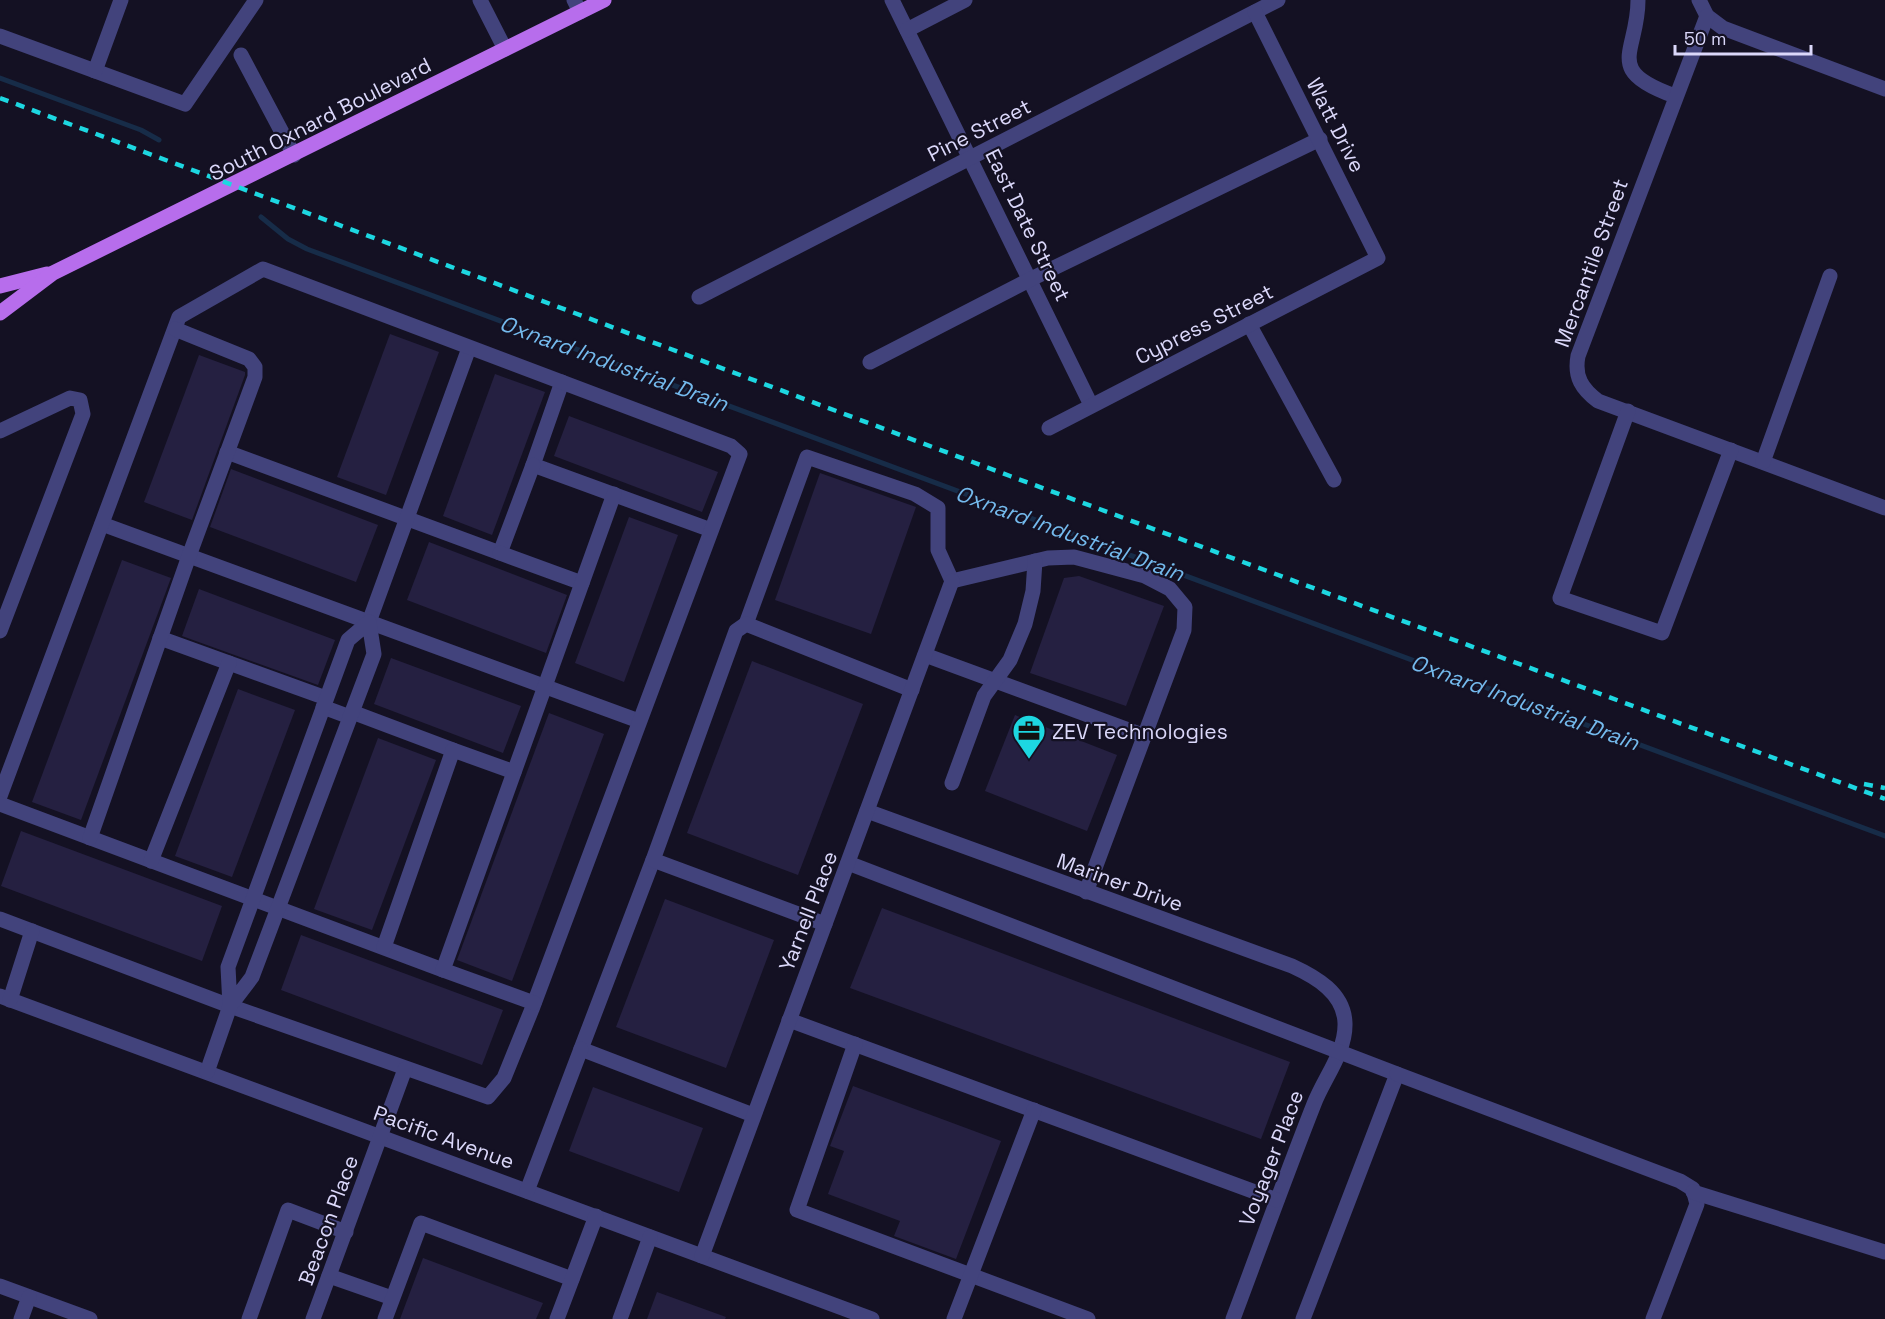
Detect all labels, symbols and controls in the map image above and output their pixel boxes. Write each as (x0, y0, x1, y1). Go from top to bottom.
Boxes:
scale bar (1675, 18, 1812, 56)
text: 50 m (1684, 27, 1726, 50)
street label: South Oxnard Boulevard (204, 51, 436, 187)
street label: Watt Drive (1301, 73, 1371, 177)
street label: Pine Street (923, 92, 1035, 168)
street label: East Date Street (979, 144, 1077, 306)
street label: Mercantile Street (1548, 175, 1634, 351)
street label: Cypress Street (1130, 278, 1278, 370)
water label: Oxnard Industrial Drain (496, 309, 732, 418)
water label: Oxnard Industrial Drain (952, 479, 1188, 588)
water label: Oxnard Industrial Drain (1407, 648, 1643, 757)
office icon: ZEV Technologies (1011, 713, 1047, 760)
place label: ZEV Technologies (1052, 718, 1228, 745)
street label: Yarnell Place (773, 847, 843, 975)
street label: Mariner Drive (1053, 847, 1187, 917)
street label: Voyager Place (1233, 1086, 1309, 1230)
street label: Pacific Avenue (370, 1099, 518, 1175)
street label: Beacon Place (292, 1151, 364, 1289)

